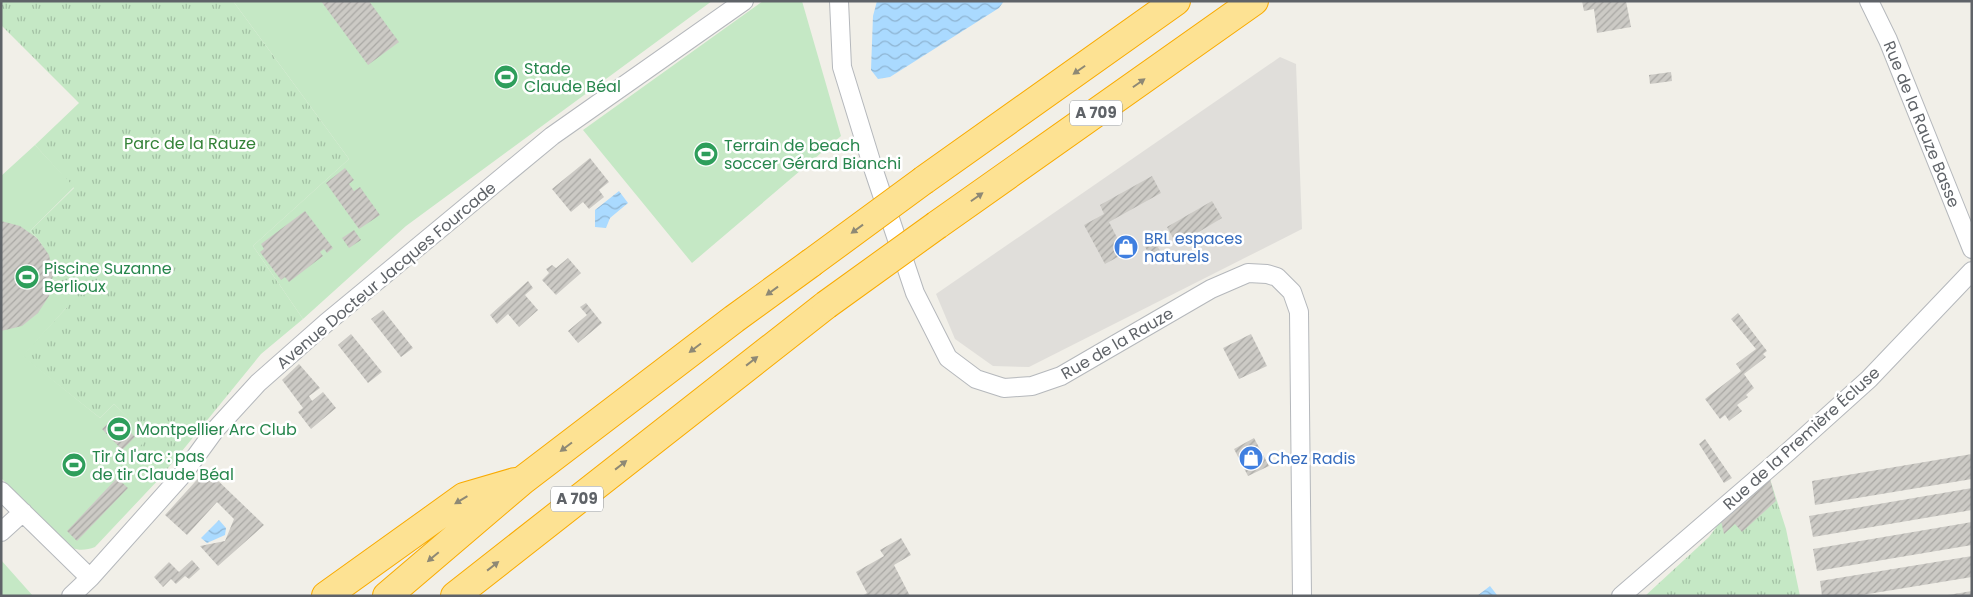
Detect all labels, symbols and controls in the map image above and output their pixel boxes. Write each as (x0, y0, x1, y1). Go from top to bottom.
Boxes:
street label: Rue de la Rauze Basse (1878, 37, 1966, 211)
place label: Stade Claude Béal (524, 57, 621, 98)
sports icon: Stade Claude Béal (493, 64, 519, 90)
one-way arrow (1072, 65, 1086, 75)
one-way arrow (1132, 78, 1145, 88)
road number: A 709 (1070, 100, 1122, 126)
park label: Parc de la Rauze (124, 132, 256, 155)
place label: Terrain de beach soccer Gérard Bianchi (724, 134, 901, 175)
sports icon: Terrain de beach soccer Gérard Bianchi (693, 141, 719, 167)
street label: Avenue Docteur Jacques Fourcade (272, 176, 501, 374)
one-way arrow (970, 192, 984, 202)
one-way arrow (850, 224, 864, 234)
place label: BRL espaces naturels (1144, 227, 1243, 268)
shop icon: BRL espaces naturels (1113, 234, 1139, 260)
place label: Piscine Suzanne Berlioux (44, 257, 172, 298)
sports icon: Piscine Suzanne Berlioux (14, 264, 40, 290)
one-way arrow (765, 286, 779, 296)
street label: Rue de la Rauze (1057, 302, 1178, 385)
one-way arrow (689, 343, 702, 354)
one-way arrow (745, 356, 758, 367)
street label: Rue de la Première Écluse (1718, 361, 1885, 515)
sports icon: Montpellier Arc Club (106, 416, 132, 442)
place label: Montpellier Arc Club (136, 418, 297, 441)
one-way arrow (559, 442, 573, 452)
place label: Tir à l'arc : pas de tir Claude Béal (92, 445, 234, 486)
shop icon: Chez Radis (1238, 445, 1264, 471)
place label: Chez Radis (1268, 447, 1356, 470)
sports icon: Tir à l'arc : pas de tir Claude Béal (61, 452, 87, 478)
one-way arrow (614, 460, 628, 470)
road number: A 709 (551, 486, 603, 512)
one-way arrow (453, 496, 468, 504)
one-way arrow (426, 551, 439, 562)
one-way arrow (486, 560, 499, 571)

